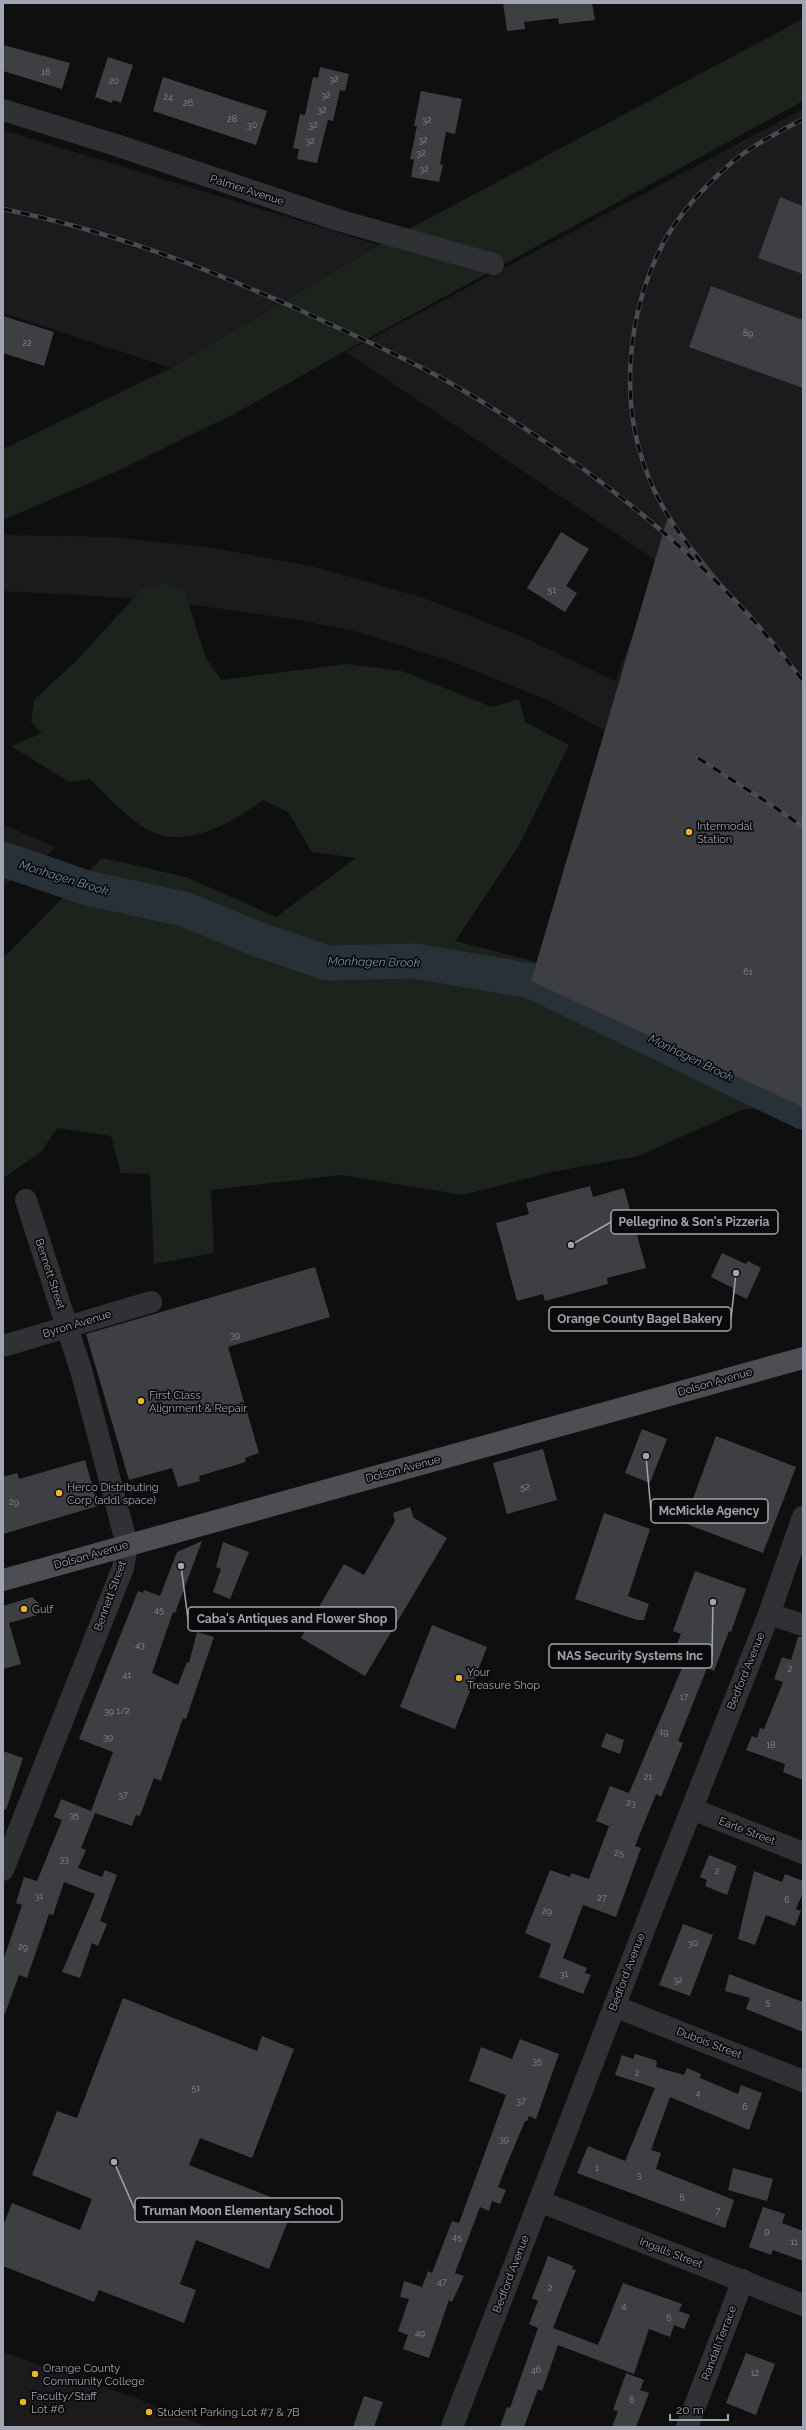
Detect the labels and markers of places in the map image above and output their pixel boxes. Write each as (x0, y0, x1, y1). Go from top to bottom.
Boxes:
place label: Intermodal Station (697, 820, 752, 846)
marker: Intermodal Station (684, 827, 694, 837)
callout: Pellegrino & Son's Pizzeria (611, 1210, 778, 1234)
callout: Orange County Bagel Bakery (549, 1307, 731, 1331)
place label: First Class Alignment & Repair (149, 1389, 247, 1415)
marker: First Class Alignment & Repair (136, 1396, 146, 1406)
place label: Herco Distributing Corp (addl space) (67, 1481, 159, 1507)
marker: Herco Distributing Corp (addl space) (54, 1488, 64, 1498)
callout: McMickle Agency (651, 1499, 768, 1523)
place label: Gulf (32, 1603, 53, 1616)
marker: Gulf (19, 1604, 29, 1614)
callout: Caba's Antiques and Flower Shop (188, 1607, 396, 1631)
callout: NAS Security Systems Inc (549, 1644, 712, 1668)
place label: Your Treasure Shop (467, 1666, 540, 1692)
marker: Your Treasure Shop (454, 1673, 464, 1683)
callout: Truman Moon Elementary School (135, 2198, 342, 2222)
place label: Orange County Community College (43, 2362, 145, 2388)
marker: Orange County Community College (30, 2369, 40, 2379)
place label: Faculty/Staff Lot #6 (31, 2390, 97, 2416)
marker: Faculty/Staff Lot #6 (18, 2397, 28, 2407)
place label: Student Parking Lot #7 & 7B (157, 2406, 300, 2419)
marker: Student Parking Lot #7 & 7B (144, 2407, 154, 2417)

